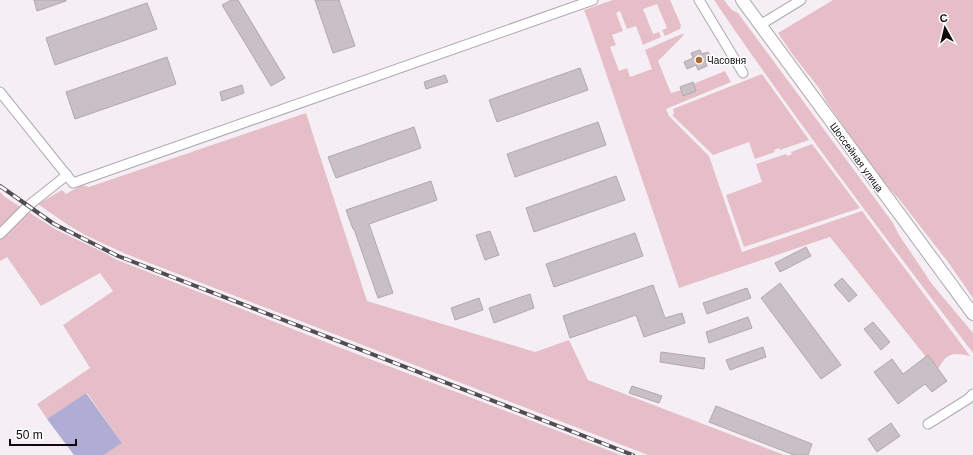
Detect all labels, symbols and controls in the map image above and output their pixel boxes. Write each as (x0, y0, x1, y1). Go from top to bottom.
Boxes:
north arrow (925, 8, 965, 48)
text: С (939, 12, 948, 25)
marker: Часовня (694, 55, 704, 65)
place label: Часовня (707, 55, 746, 66)
street label: Шоссейная улица (828, 121, 886, 194)
scale bar (10, 421, 76, 447)
text: 50 m (16, 428, 43, 442)

